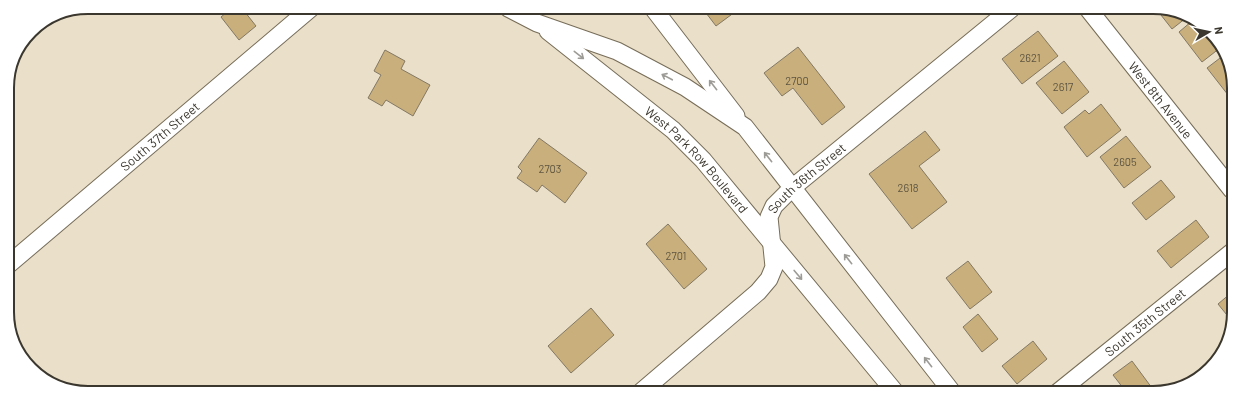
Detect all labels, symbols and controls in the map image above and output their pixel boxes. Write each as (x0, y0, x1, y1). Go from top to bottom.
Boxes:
north arrow (1189, 12, 1229, 52)
text: N (1212, 26, 1226, 35)
one-way arrow (573, 51, 584, 59)
house number: 2621 (1019, 51, 1041, 64)
street label: West 8th Avenue (1125, 58, 1196, 142)
one-way arrow (661, 73, 673, 81)
house number: 2700 (785, 74, 809, 87)
one-way arrow (708, 80, 717, 91)
house number: 2617 (1053, 80, 1073, 93)
street label: South 37th Street (117, 98, 203, 174)
street label: West Park Row Boulevard (642, 103, 752, 216)
street label: South 36th Street (764, 139, 849, 216)
one-way arrow (764, 151, 772, 162)
house number: 2605 (1113, 155, 1137, 168)
house number: 2703 (539, 162, 561, 175)
house number: 2618 (898, 181, 919, 194)
house number: 2701 (666, 249, 686, 262)
one-way arrow (844, 254, 852, 265)
one-way arrow (793, 270, 802, 281)
street label: South 35th Street (1101, 285, 1189, 359)
one-way arrow (923, 357, 932, 368)

